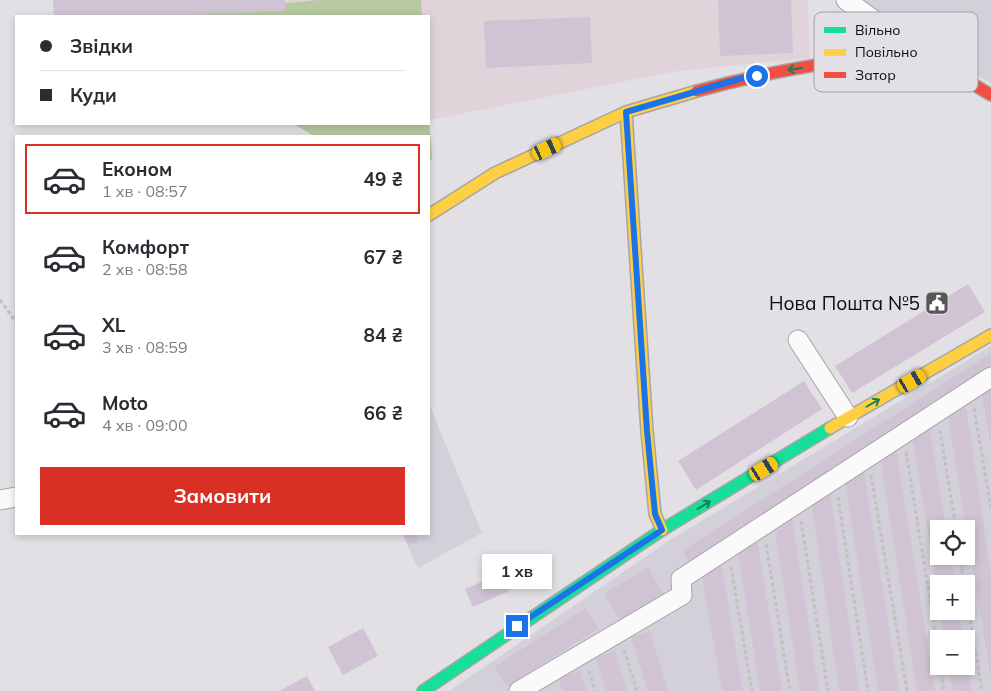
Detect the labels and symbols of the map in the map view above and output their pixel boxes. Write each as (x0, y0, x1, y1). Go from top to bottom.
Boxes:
legend (814, 12, 978, 92)
text: Вільно (855, 21, 900, 39)
text: Повільно (855, 43, 918, 61)
route start (746, 65, 768, 87)
one-way arrow (787, 65, 803, 75)
text: Затор (855, 66, 896, 84)
car (530, 136, 563, 162)
public building icon: Нова Пошта №5 (924, 290, 950, 316)
place label: Нова Пошта №5 (769, 291, 920, 315)
car (895, 367, 928, 395)
one-way arrow (865, 398, 879, 408)
car (747, 455, 780, 483)
one-way arrow (696, 500, 710, 510)
callout: 1 хв (482, 554, 552, 588)
route end (506, 615, 528, 637)

